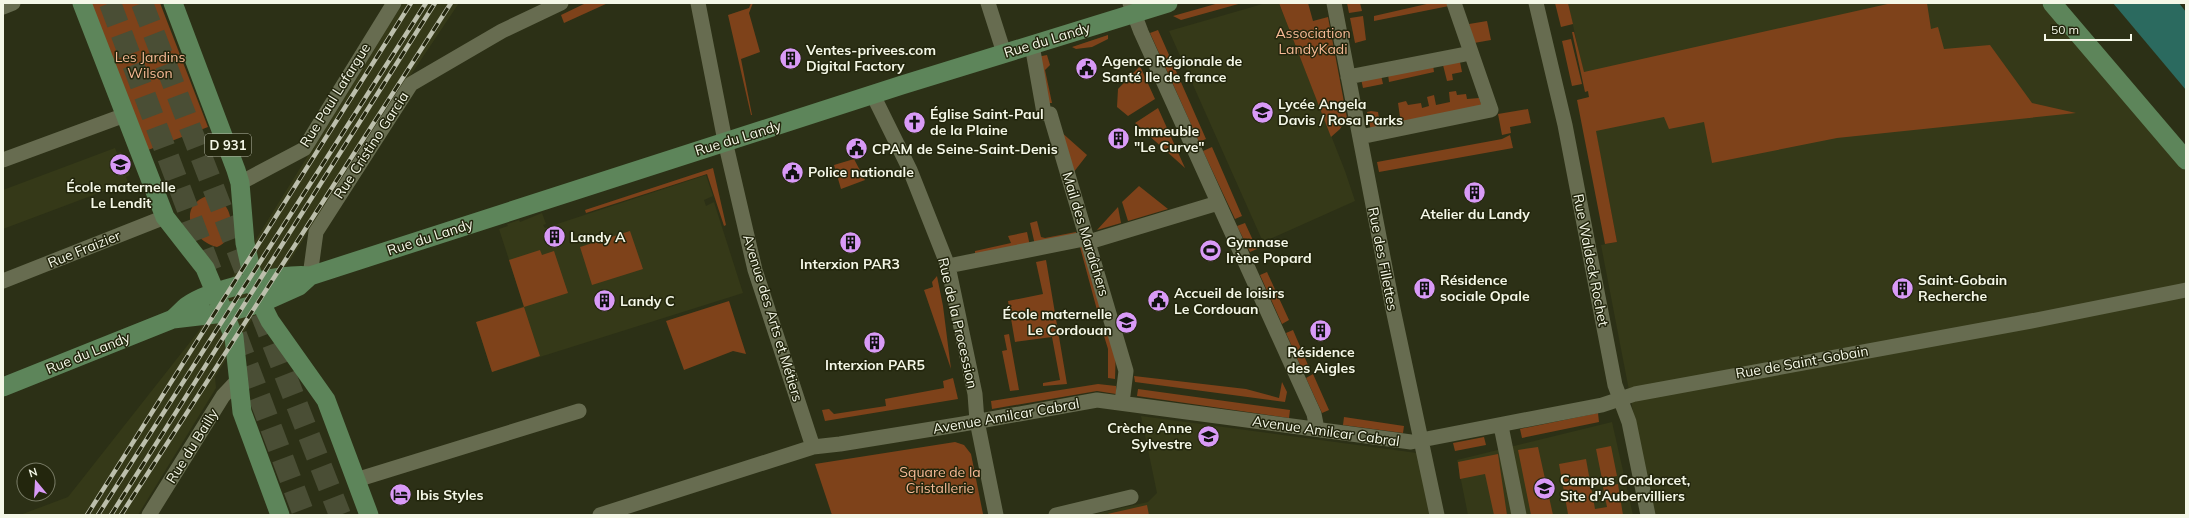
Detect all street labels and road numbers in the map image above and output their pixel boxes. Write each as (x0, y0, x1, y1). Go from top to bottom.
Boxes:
street label: Rue du Landy (1002, 18, 1093, 62)
street label: Rue Paul Lafargue (296, 40, 374, 150)
street label: Rue Cristino Garcia (330, 88, 412, 202)
street label: Rue du Landy (693, 116, 784, 160)
road number: D 931 (205, 134, 251, 156)
street label: Mail des Maraîchers (1059, 170, 1114, 298)
street label: Rue Waldeck Rochet (1569, 192, 1613, 328)
street label: Rue des Fillettes (1364, 206, 1402, 312)
street label: Rue du Landy (385, 214, 476, 259)
street label: Rue Fraizier (45, 226, 124, 272)
street label: Avenue des Arts et Métiers (739, 232, 807, 404)
street label: Rue de la Procession (934, 256, 982, 390)
street label: Rue du Landy (43, 328, 133, 378)
street label: Rue de Saint-Gobain (1734, 341, 1870, 383)
street label: Avenue Amilcar Cabral (931, 394, 1081, 438)
street label: Rue du Bailly (162, 405, 222, 487)
street label: Avenue Amilcar Cabral (1251, 412, 1401, 450)

